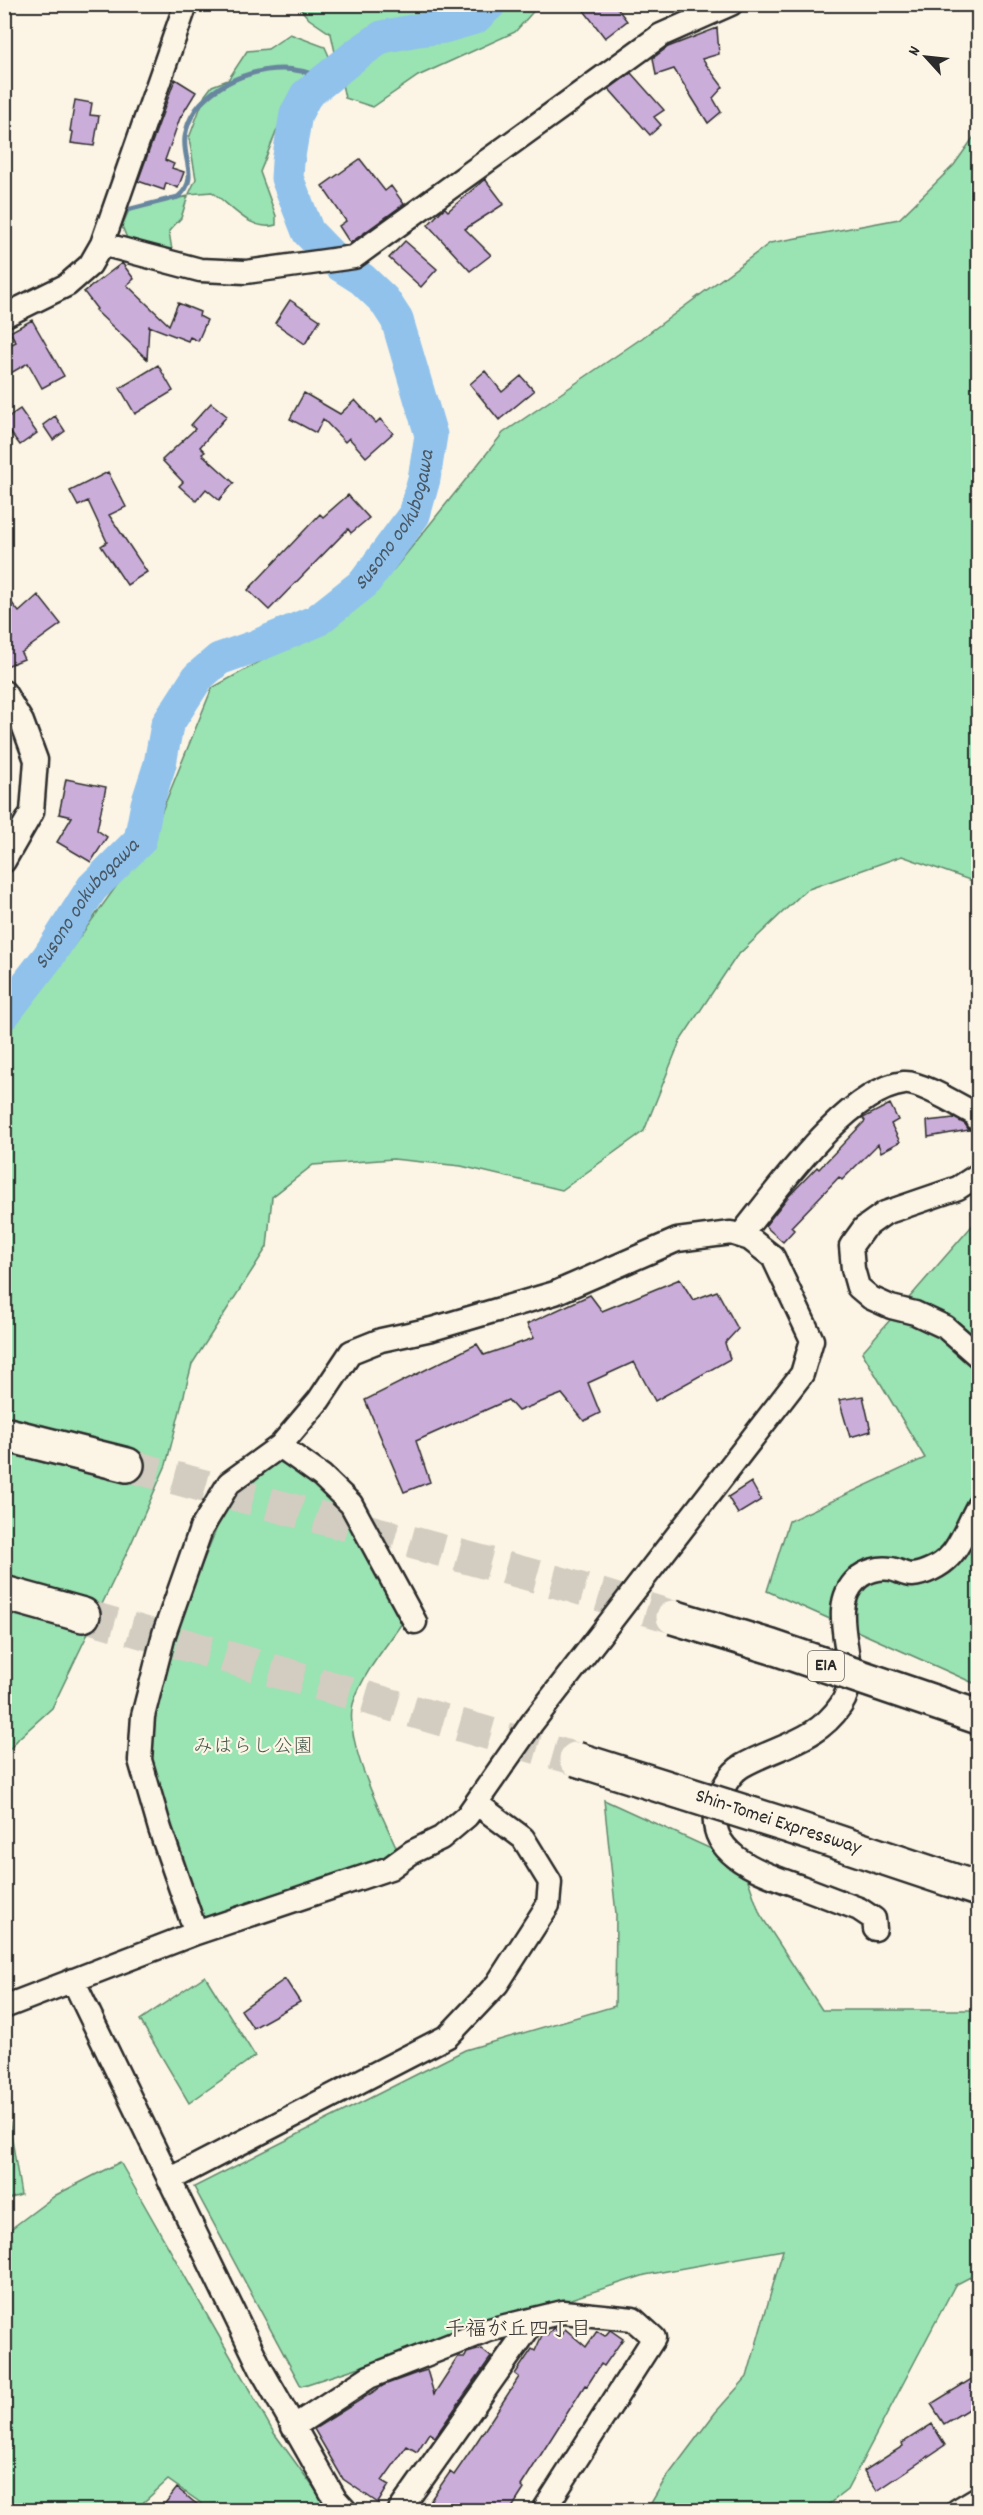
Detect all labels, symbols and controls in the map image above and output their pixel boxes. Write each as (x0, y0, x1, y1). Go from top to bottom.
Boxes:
north arrow (896, 27, 956, 87)
text: N (903, 42, 927, 60)
water label: Susono ookubogawa (349, 447, 444, 599)
water label: Susono ookubogawa (28, 832, 148, 976)
road number: E1A (808, 1651, 844, 1681)
park label: みはらし公園 (193, 1734, 313, 1762)
street label: Shin-Tomei Expressway (692, 1783, 865, 1863)
district label: 千福が丘四丁目 (445, 2316, 592, 2346)

